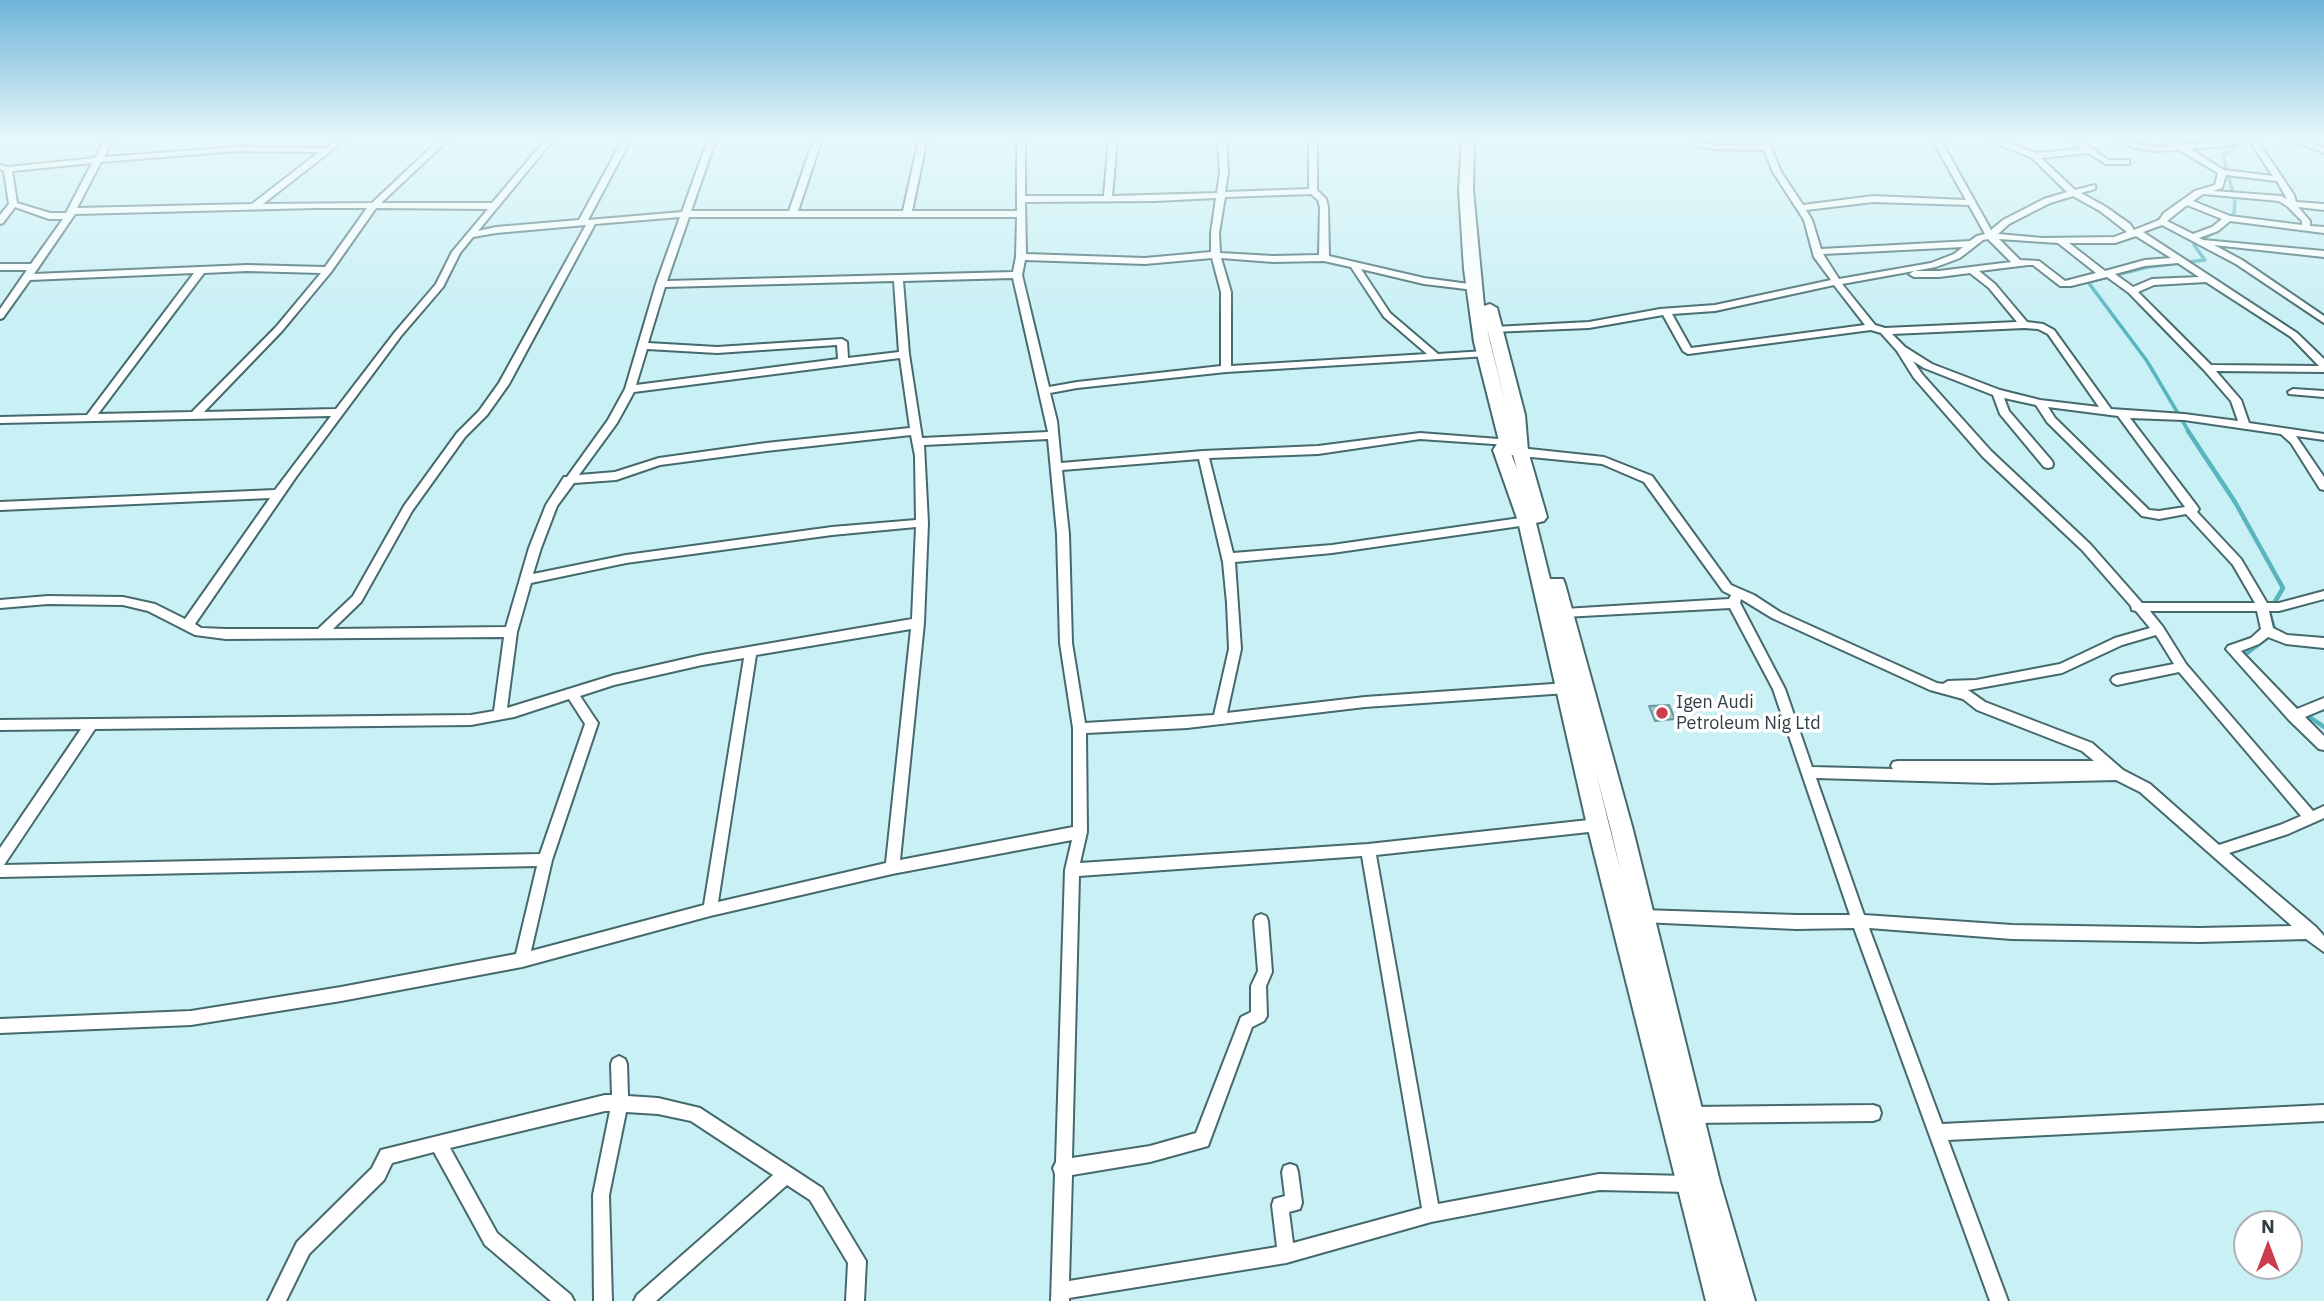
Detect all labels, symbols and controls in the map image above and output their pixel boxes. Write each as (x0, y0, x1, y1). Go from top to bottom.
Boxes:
place label: Igen Audi Petroleum Nig Ltd (1676, 692, 1821, 734)
marker: Igen Audi Petroleum Nig Ltd (1654, 705, 1670, 721)
north arrow (2233, 1210, 2303, 1280)
text: N (2261, 1214, 2275, 1238)

